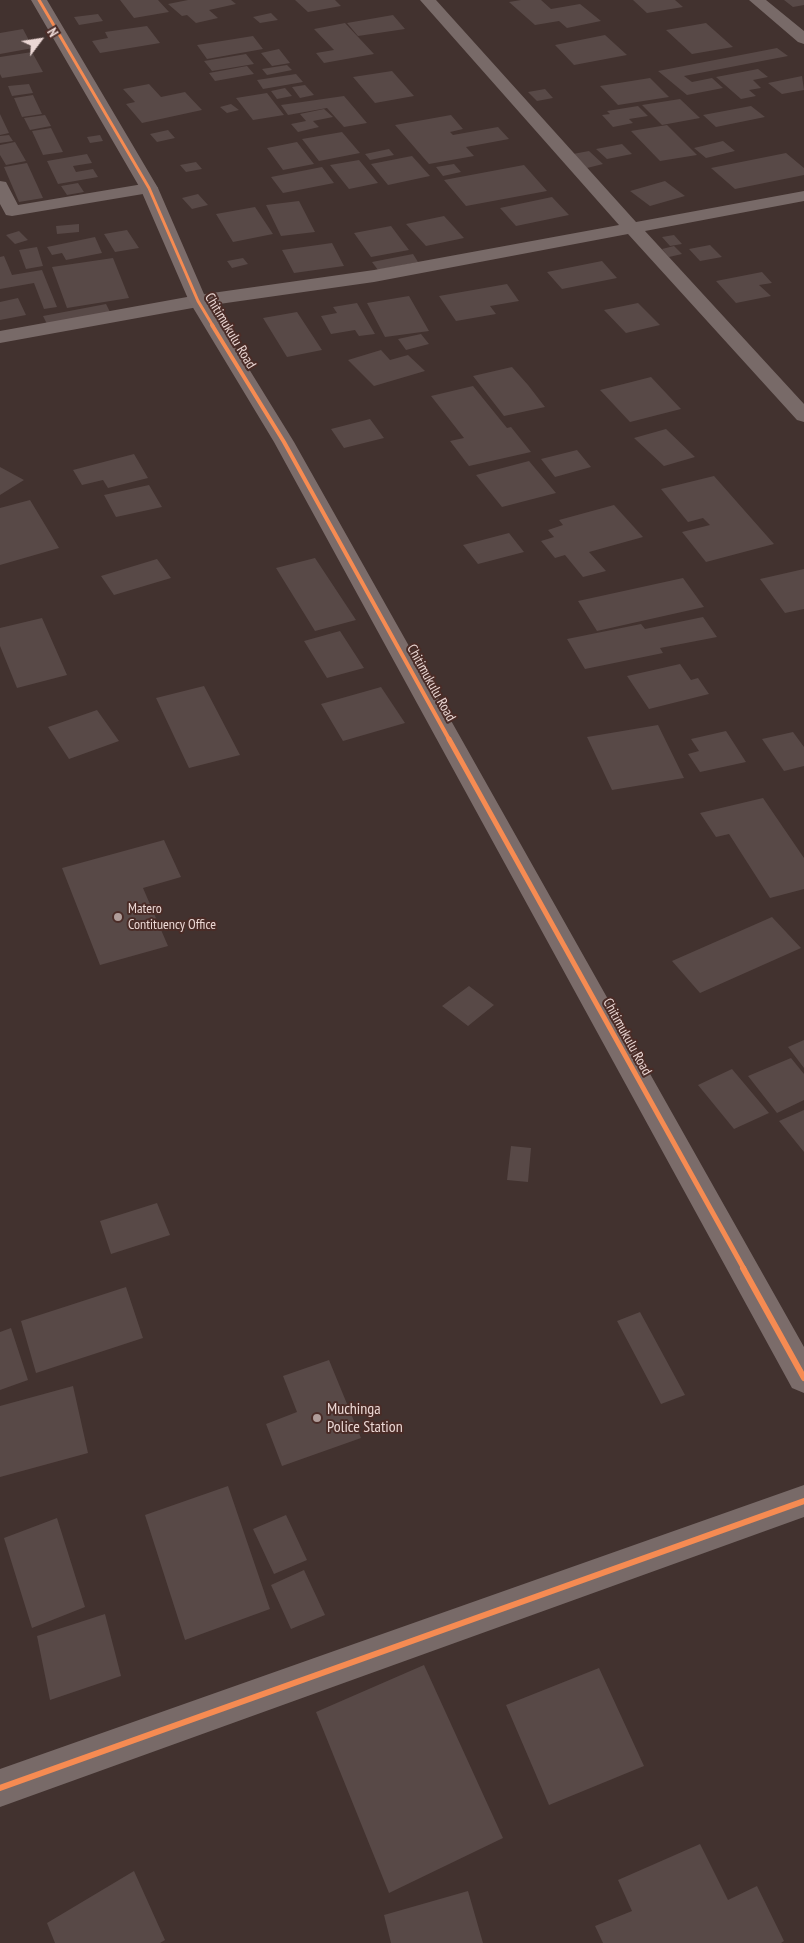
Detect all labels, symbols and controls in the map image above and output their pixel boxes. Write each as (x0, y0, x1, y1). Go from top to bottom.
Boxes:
north arrow (15, 15, 65, 65)
text: N (43, 24, 63, 40)
street label: Chitimukulu Road (201, 290, 259, 372)
street label: Chitimukulu Road (403, 642, 459, 724)
place label: Matero Contituency Office (128, 901, 216, 934)
marker: Matero Contituency Office (112, 911, 124, 923)
street label: Chitimukulu Road (599, 996, 655, 1078)
place label: Muchinga Police Station (327, 1399, 403, 1437)
marker: Muchinga Police Station (311, 1412, 323, 1424)

